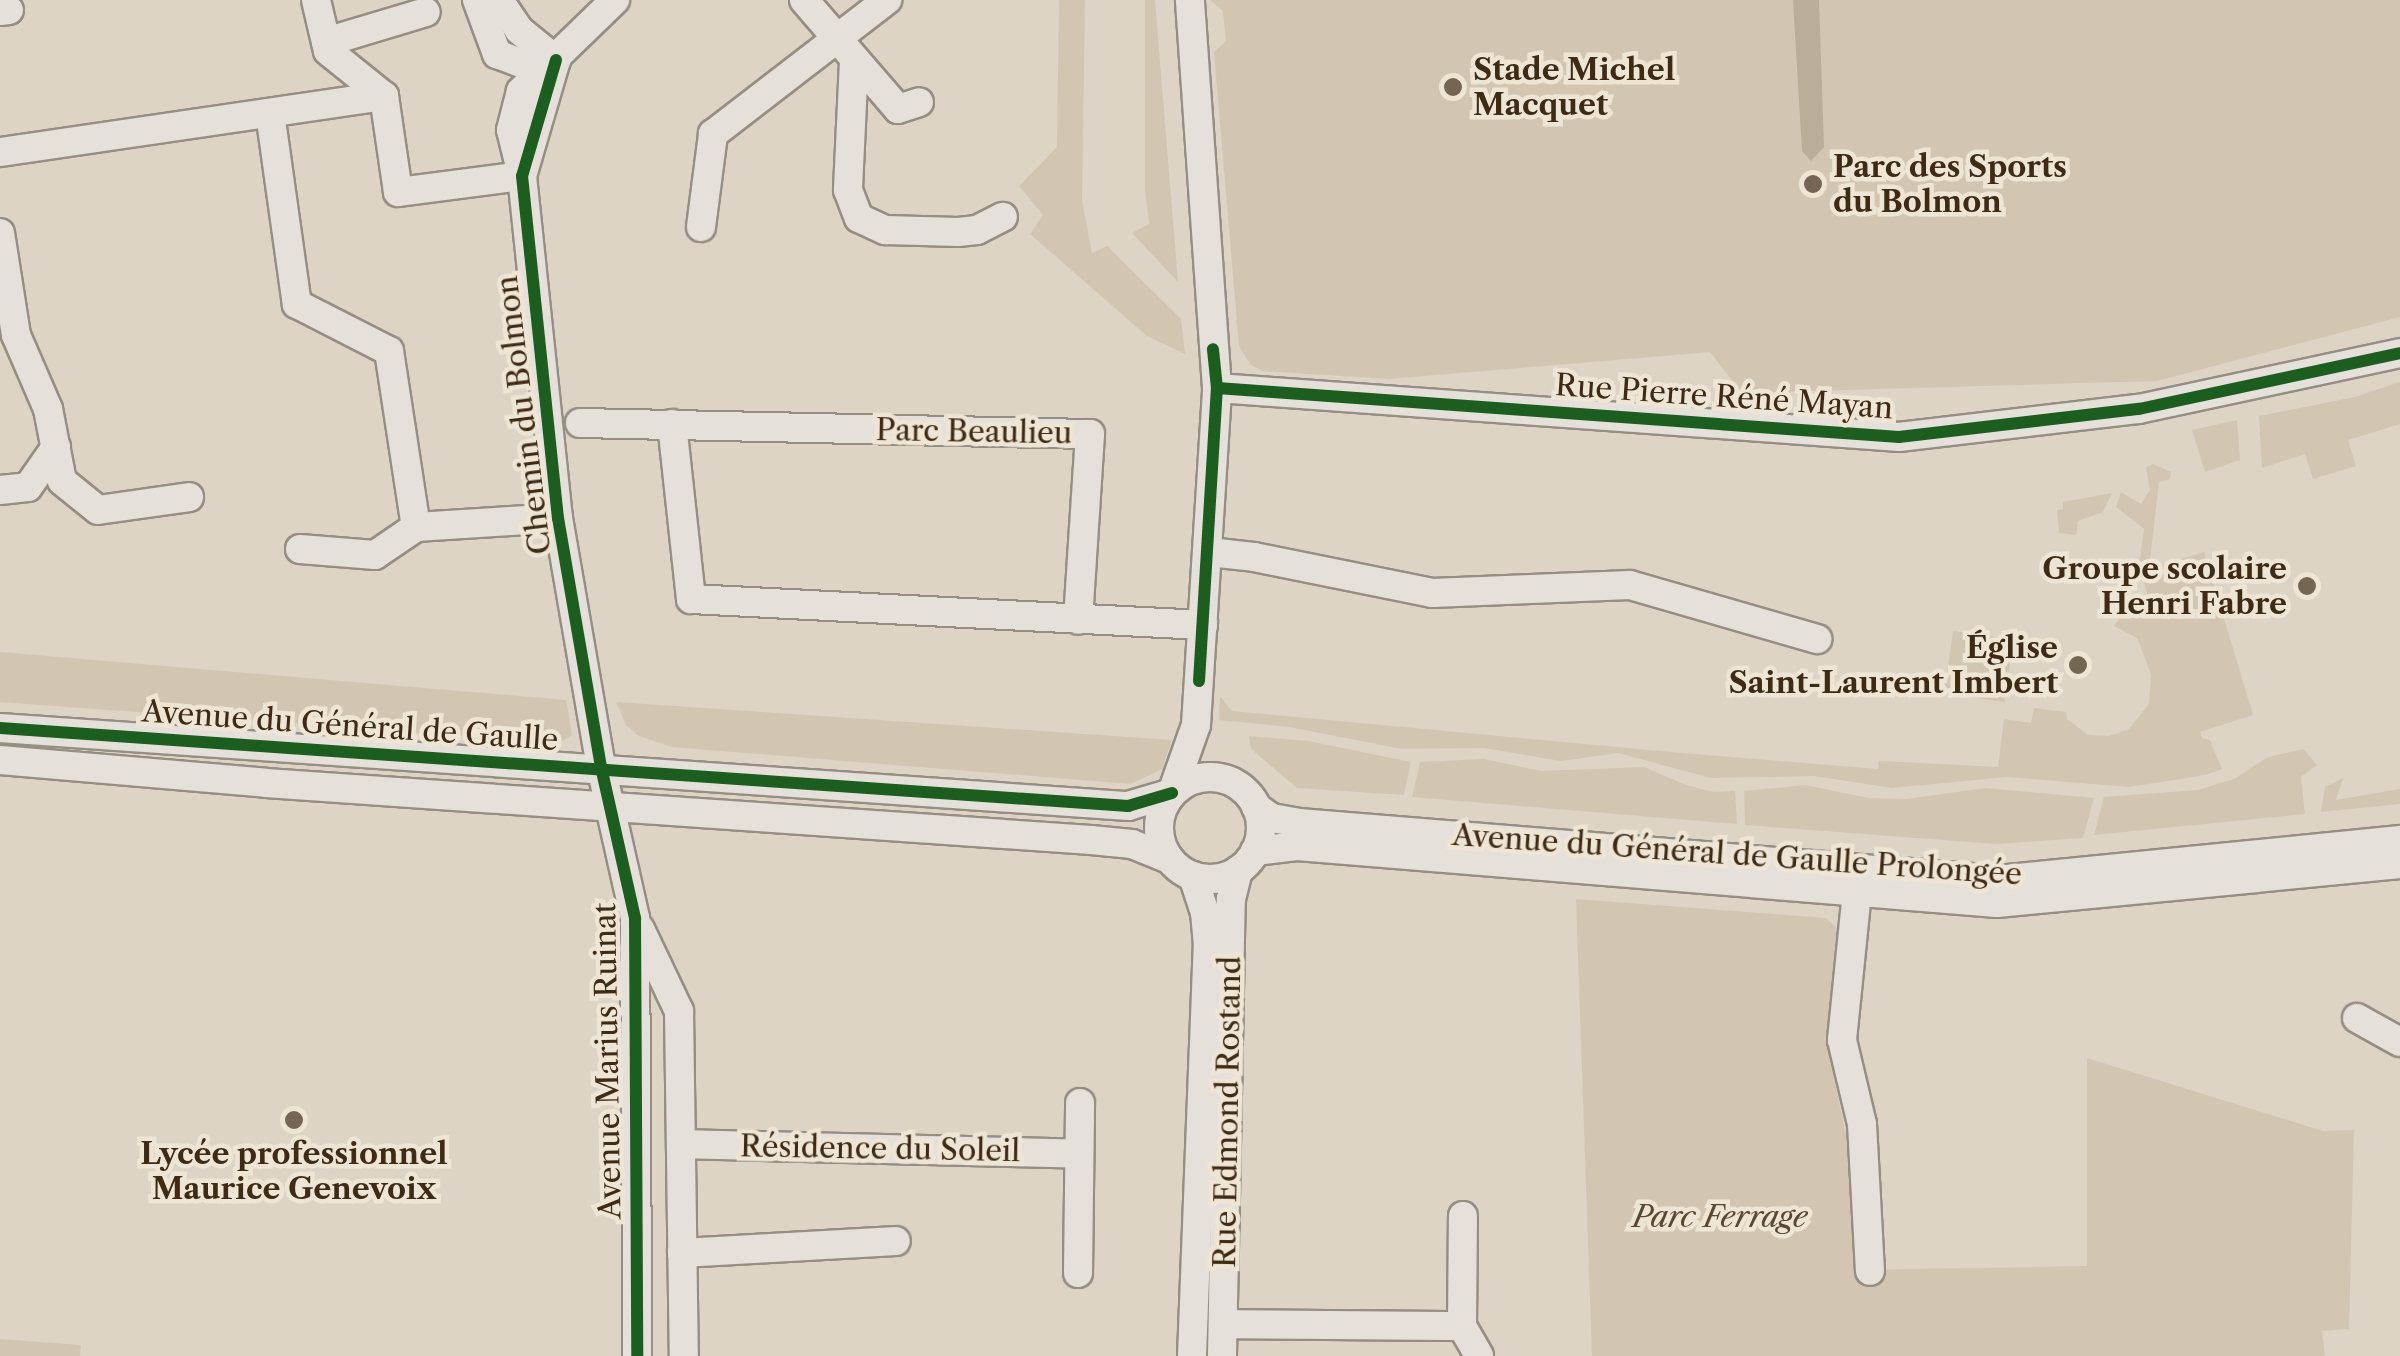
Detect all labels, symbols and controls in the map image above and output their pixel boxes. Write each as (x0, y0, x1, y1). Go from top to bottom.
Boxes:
place label: Stade Michel Macquet (1473, 52, 1675, 122)
marker: Stade Michel Macquet (1442, 76, 1464, 98)
place label: Parc des Sports du Bolmon (1833, 149, 2067, 220)
marker: Parc des Sports du Bolmon (1802, 173, 1824, 195)
street label: Chemin du Bolmon (489, 274, 559, 556)
street label: Rue Pierre Réné Mayan (1554, 367, 1894, 427)
street label: Parc Beaulieu (875, 412, 1073, 452)
place label: Groupe scolaire Henri Fabre (2042, 551, 2287, 622)
marker: Groupe scolaire Henri Fabre (2296, 575, 2318, 597)
place label: Église Saint-Laurent Imbert (1728, 630, 2058, 700)
marker: Église Saint-Laurent Imbert (2067, 654, 2089, 676)
street label: Avenue du Général de Gaulle (141, 693, 559, 759)
street label: Avenue du Général de Gaulle Prolongée (1451, 817, 2023, 893)
street label: Avenue Marius Ruinat (587, 902, 629, 1220)
street label: Rue Edmond Rostand (1207, 956, 1249, 1268)
marker: Lycée professionnel Maurice Genevoix (283, 1109, 305, 1131)
street label: Résidence du Soleil (740, 1129, 1020, 1169)
place label: Lycée professionnel Maurice Genevoix (140, 1136, 448, 1206)
park label: Parc Ferrage (1632, 1199, 1808, 1235)

